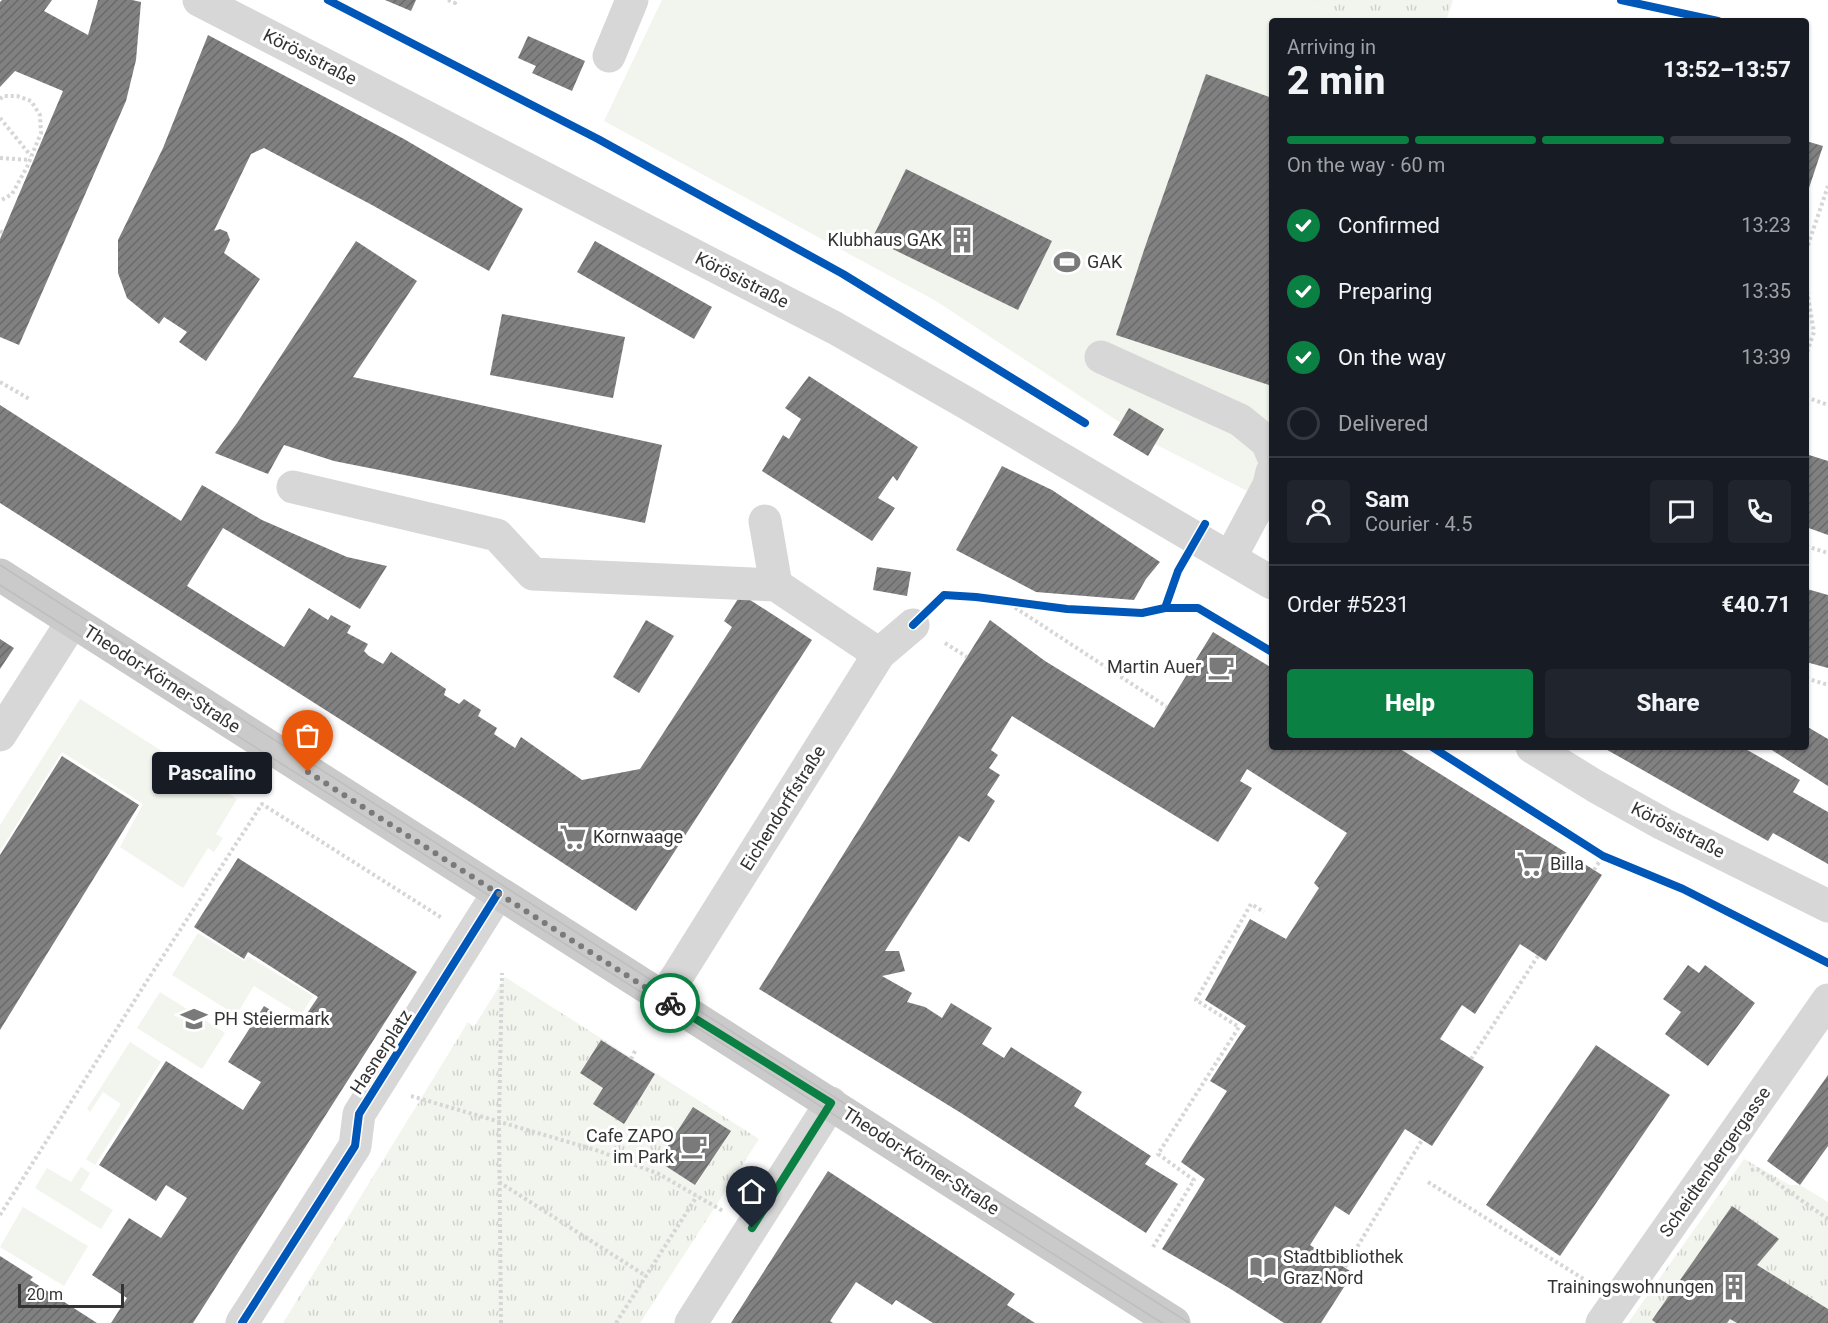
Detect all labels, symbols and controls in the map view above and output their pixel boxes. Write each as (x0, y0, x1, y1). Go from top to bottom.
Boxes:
street label: Körösistraße (260, 24, 361, 89)
text: Arriving in (1287, 35, 1376, 59)
text: 13:52–13:57 (1663, 57, 1791, 82)
text: 2 min (1287, 58, 1385, 104)
text: On the way · 60 m (1287, 153, 1445, 177)
icon: check (1287, 209, 1320, 242)
text: Confirmed (1338, 213, 1440, 238)
text: 13:23 (1741, 213, 1791, 237)
building icon: Klubhaus GAK (947, 225, 977, 255)
place label: Klubhaus GAK (828, 229, 943, 250)
street label: Körösistraße (692, 247, 793, 312)
sports icon: GAK (1052, 247, 1082, 277)
place label: GAK (1087, 251, 1123, 272)
icon: check (1287, 275, 1320, 308)
text: Preparing (1338, 279, 1432, 304)
text: 13:35 (1741, 279, 1791, 303)
icon: check (1287, 341, 1320, 374)
text: On the way (1338, 345, 1446, 370)
text: 13:39 (1741, 345, 1791, 369)
text: Delivered (1338, 411, 1428, 436)
button: person (1287, 480, 1350, 543)
button: chat (1650, 480, 1713, 543)
button: phone (1728, 480, 1791, 543)
text: Sam (1365, 487, 1409, 512)
text: Courier · 4.5 (1365, 512, 1472, 536)
text: Order #5231 (1287, 592, 1409, 617)
text: €40.71 (1722, 592, 1791, 617)
street label: Theodor-Körner-Straße (80, 620, 244, 737)
cafe icon: Martin Auer (1206, 652, 1236, 682)
place label: Martin Auer (1107, 656, 1201, 677)
button: Help (1287, 669, 1533, 738)
button: Share (1545, 669, 1791, 738)
pin (282, 710, 333, 772)
icon: bag (291, 719, 324, 752)
street label: Eichendorffstraße (736, 741, 830, 874)
callout: Pascalino (152, 751, 272, 793)
text: Pascalino (168, 761, 256, 785)
street label: Körösistraße (1628, 797, 1729, 862)
supermarket icon: Kornwaage (558, 822, 588, 852)
place label: Kornwaage (593, 826, 683, 847)
supermarket icon: Billa (1515, 849, 1545, 879)
place label: Billa (1550, 853, 1584, 874)
courier (640, 973, 700, 1033)
icon: bike (654, 987, 687, 1020)
school or university icon: PH Steiermark (179, 1004, 209, 1034)
street label: Hasnerplatz (345, 1005, 416, 1098)
place label: PH Steiermark (214, 1008, 330, 1029)
street label: Scheidtenbergergasse (1655, 1083, 1774, 1241)
street label: Theodor-Körner-Straße (839, 1102, 1003, 1219)
place label: Cafe ZAPO im Park (586, 1125, 675, 1167)
cafe icon: Cafe ZAPO im Park (679, 1131, 709, 1161)
pin (726, 1166, 777, 1228)
icon: home (735, 1175, 768, 1208)
place label: Stadtbibliothek Graz Nord (1283, 1246, 1404, 1288)
library icon: Stadtbibliothek Graz Nord (1248, 1252, 1278, 1282)
building icon: Trainingswohnungen (1719, 1272, 1749, 1302)
place label: Trainingswohnungen (1547, 1276, 1714, 1297)
scale bar (18, 1281, 124, 1308)
text: 20 m (27, 1285, 63, 1304)

